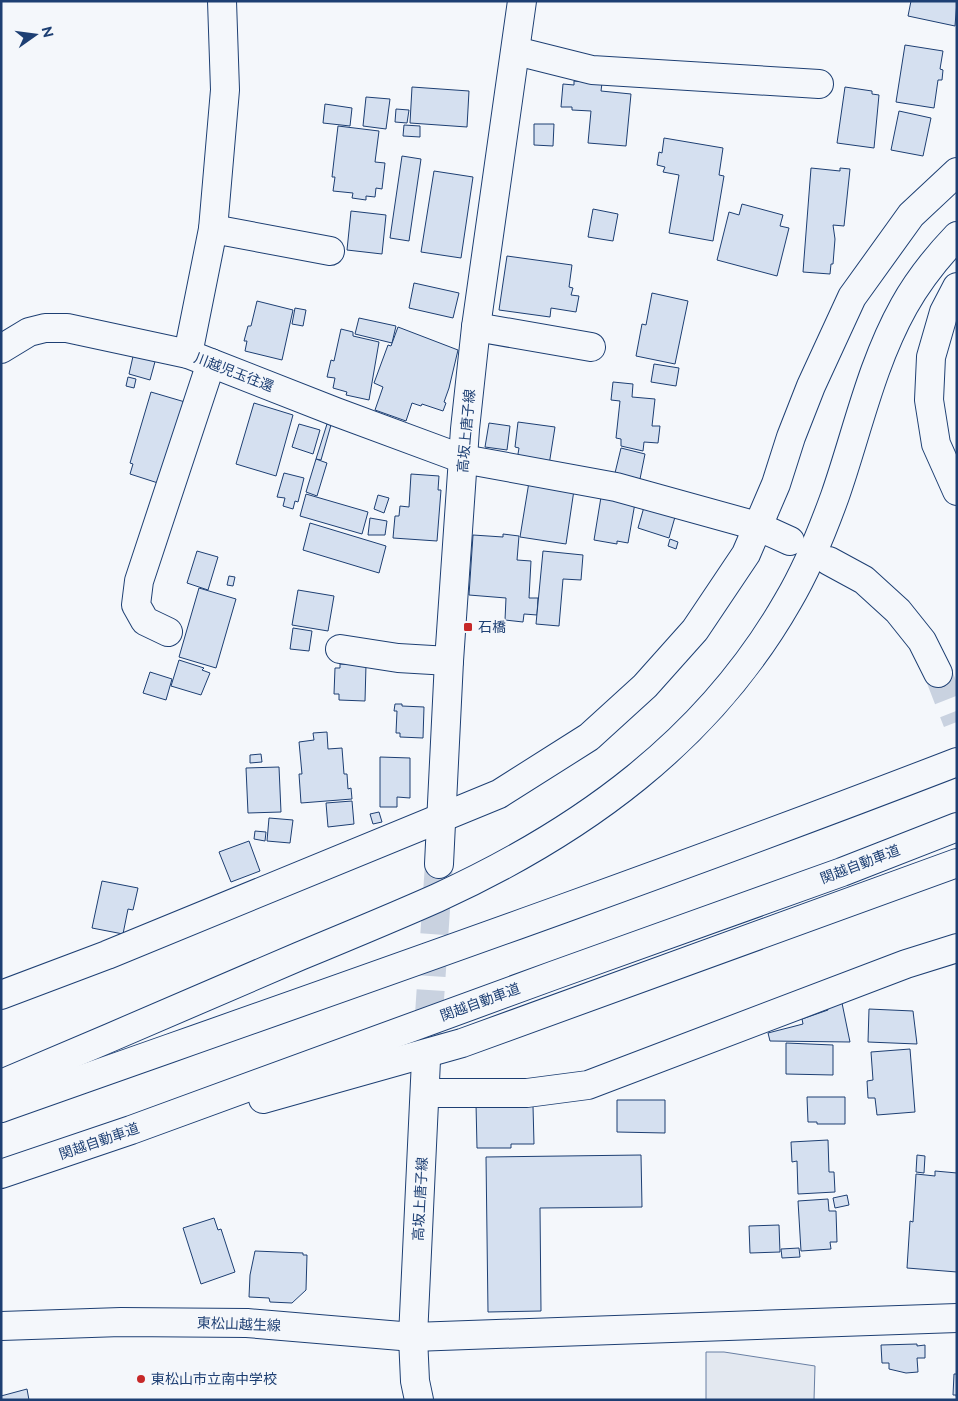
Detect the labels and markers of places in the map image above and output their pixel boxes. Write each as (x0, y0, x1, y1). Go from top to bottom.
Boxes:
place label: 石橋 (478, 619, 506, 635)
marker: 石橋 (462, 621, 474, 633)
place label: 東松山市立南中学校 (151, 1371, 277, 1387)
marker: 東松山市立南中学校 (135, 1373, 147, 1385)

